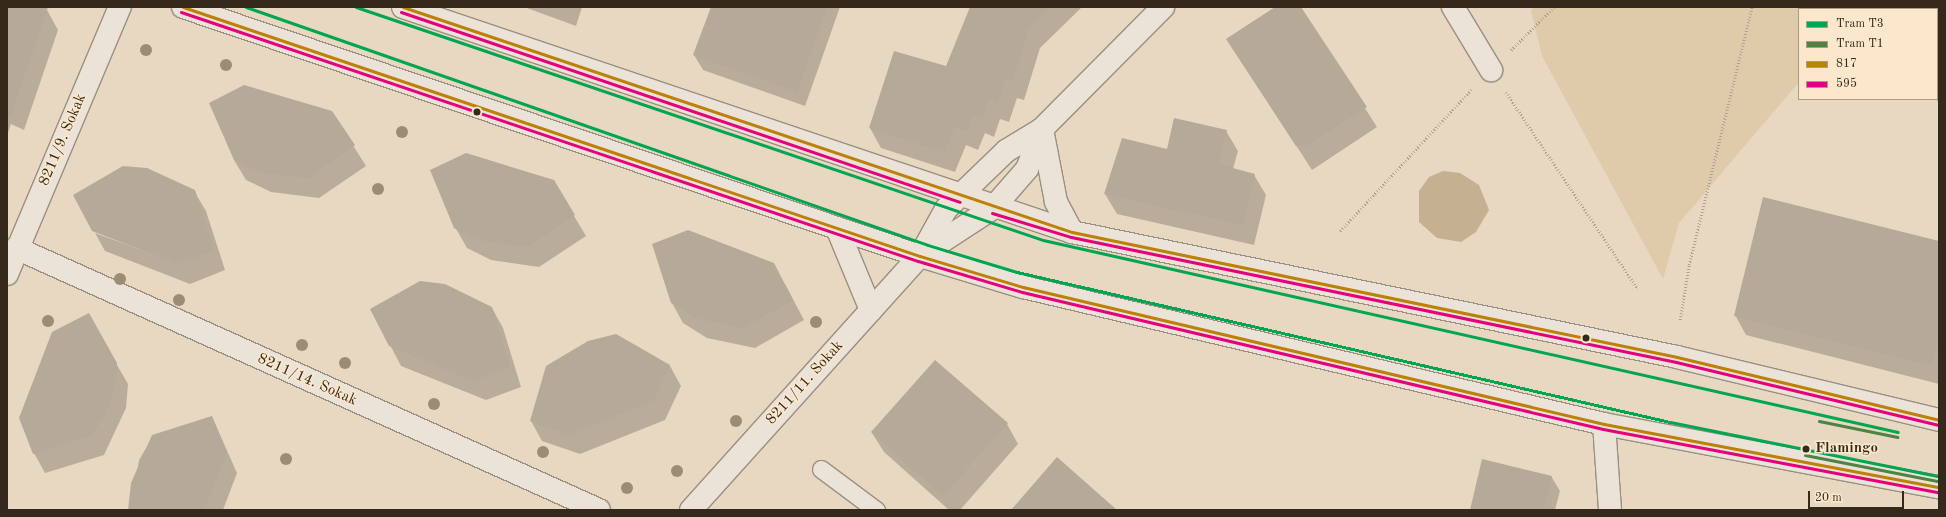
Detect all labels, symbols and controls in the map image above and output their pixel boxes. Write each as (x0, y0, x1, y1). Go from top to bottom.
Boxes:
legend (1798, 8, 1938, 100)
text: Tram T3 (1836, 18, 1884, 30)
text: Tram T1 (1836, 38, 1884, 50)
text: 817 (1836, 58, 1857, 70)
text: 595 (1836, 78, 1857, 90)
street label: 8211/9. Sokak (35, 91, 91, 189)
unlabelled marker (472, 107, 482, 117)
unlabelled marker (1581, 333, 1591, 343)
street label: 8211/11. Sokak (762, 337, 848, 429)
street label: 8211/14. Sokak (254, 350, 360, 410)
place label: Flamingo (1815, 440, 1878, 458)
marker: Flamingo (1800, 443, 1812, 455)
scale bar (1810, 483, 1906, 509)
text: 20 m (1815, 492, 1842, 504)

